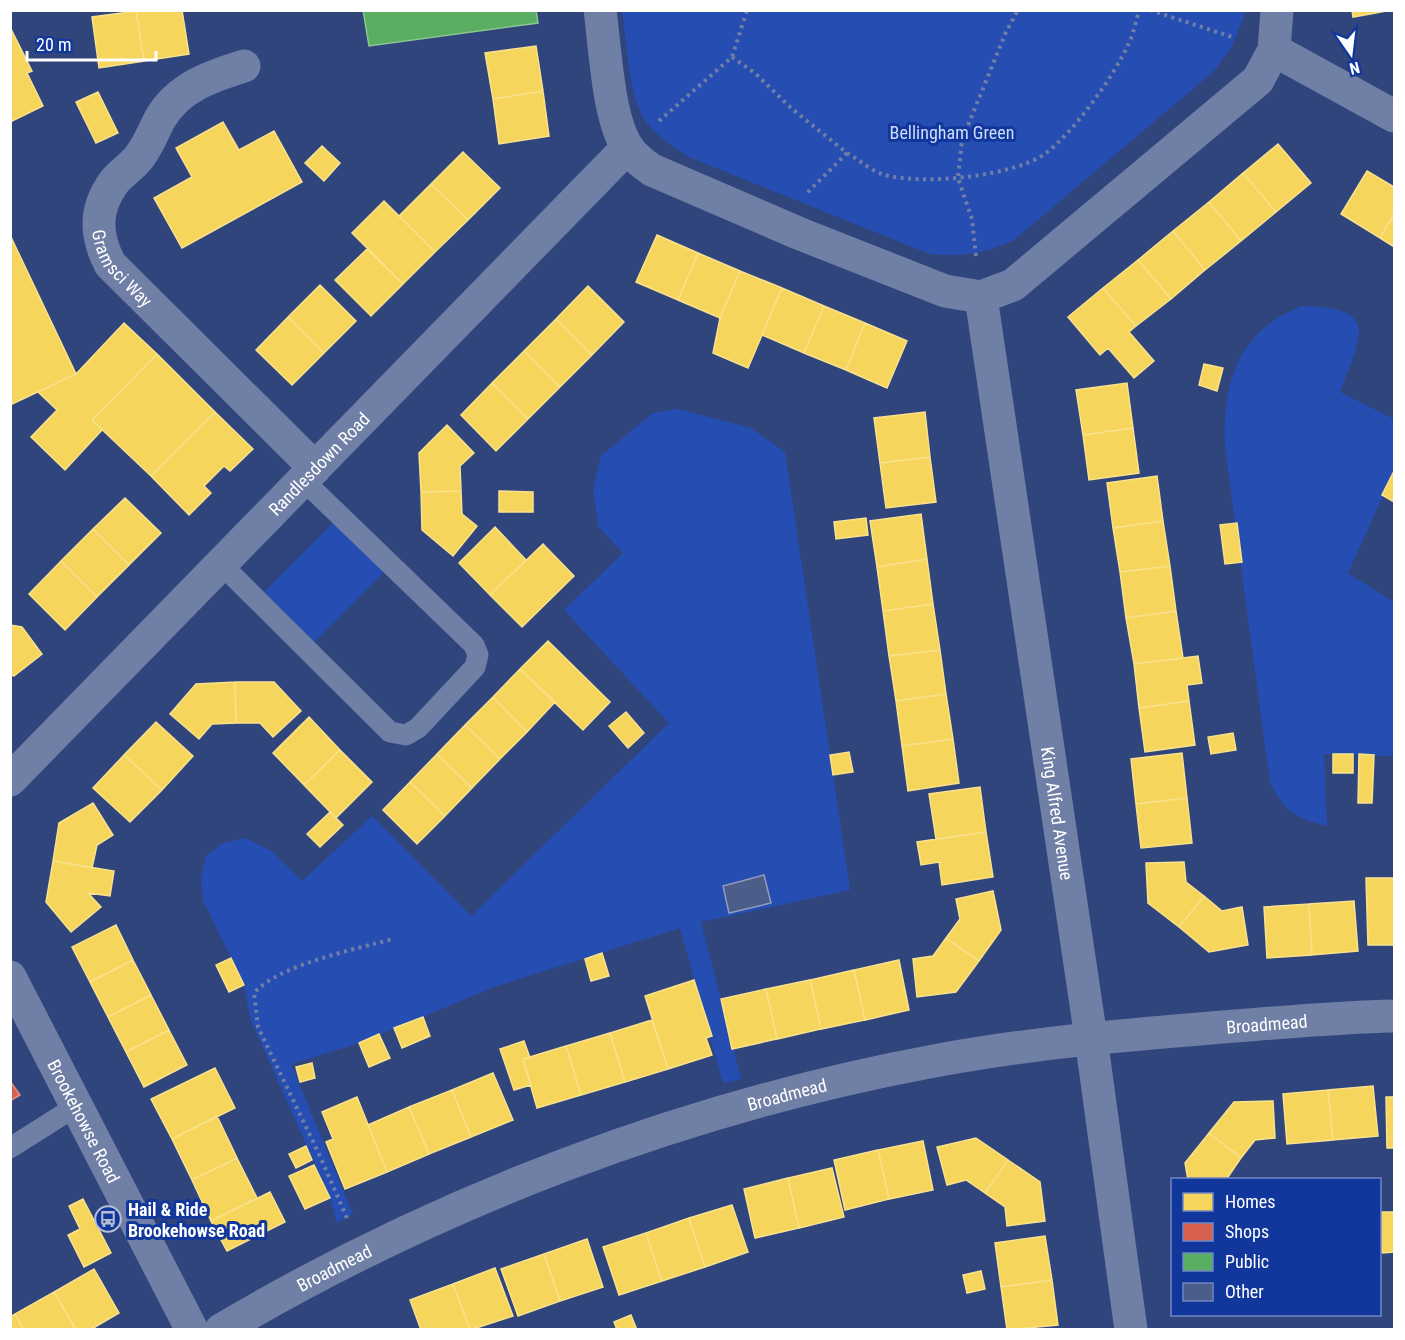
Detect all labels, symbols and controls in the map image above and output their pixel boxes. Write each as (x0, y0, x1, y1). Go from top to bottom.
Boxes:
scale bar (27, 24, 156, 62)
north arrow (1321, 24, 1381, 84)
text: 20 m (36, 34, 71, 55)
text: N (1347, 58, 1362, 78)
park label: Bellingham Green (890, 122, 1014, 143)
street label: Gramsci Way (89, 228, 157, 311)
street label: Randlesdown Road (264, 408, 374, 519)
street label: King Alfred Avenue (1037, 745, 1078, 881)
street label: Broadmead (1225, 1010, 1308, 1037)
street label: Brookehowse Road (44, 1056, 125, 1186)
street label: Broadmead (745, 1074, 829, 1115)
legend (1171, 1178, 1381, 1316)
text: Homes (1225, 1191, 1275, 1212)
place label: Hail & Ride Brookehowse Road (128, 1199, 265, 1241)
bus stop icon: Hail & Ride Brookehowse Road (93, 1204, 123, 1234)
text: Shops (1225, 1221, 1269, 1242)
street label: Broadmead (293, 1240, 375, 1296)
text: Public (1225, 1251, 1269, 1272)
text: Other (1225, 1281, 1264, 1302)

